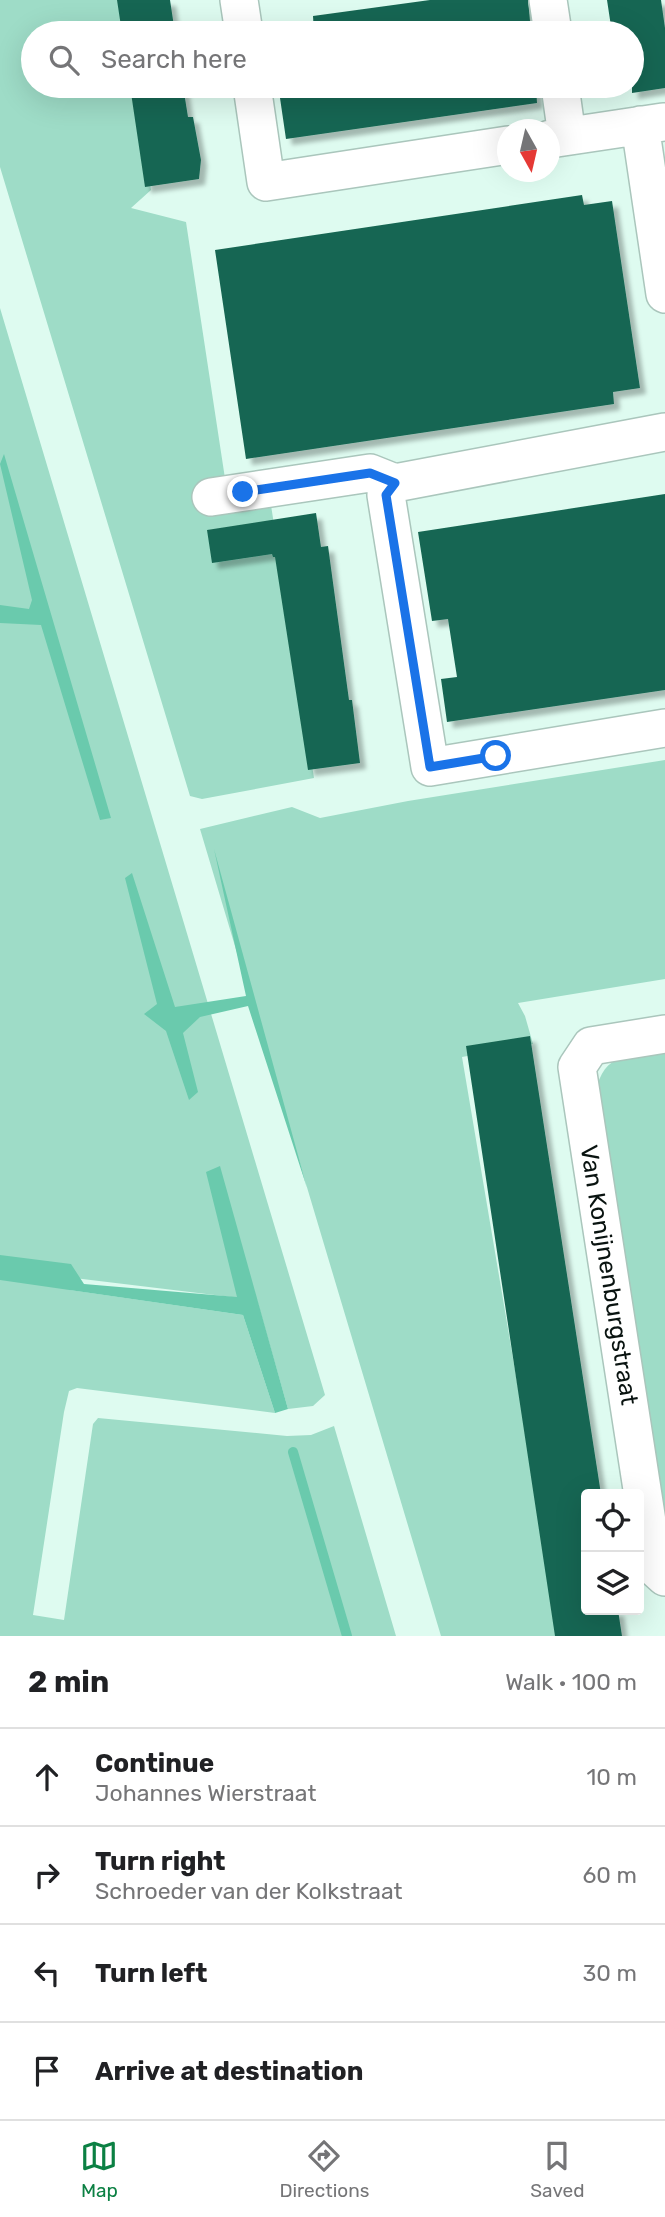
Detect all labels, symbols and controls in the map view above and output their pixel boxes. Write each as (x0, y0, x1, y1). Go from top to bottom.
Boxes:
search box (21, 21, 644, 98)
icon: search (45, 41, 83, 79)
text: Search here (101, 44, 247, 75)
north arrow (497, 119, 560, 182)
route end (227, 476, 258, 507)
route start (480, 740, 511, 771)
street label: Van Konijnenburgstraat (575, 1143, 643, 1407)
map controls (581, 1489, 644, 1615)
button: locate (581, 1489, 644, 1552)
button: layers (581, 1552, 644, 1615)
text: 2 min (28, 1664, 109, 1700)
text: Walk · 100 m (505, 1668, 637, 1696)
text: Continue (95, 1748, 214, 1779)
icon: ahead (28, 1758, 66, 1796)
text: 10 m (586, 1763, 637, 1791)
text: Johannes Wierstraat (95, 1779, 316, 1807)
text: Turn right (95, 1846, 225, 1877)
icon: right (28, 1856, 66, 1894)
text: 60 m (582, 1861, 637, 1889)
text: Schroeder van der Kolkstraat (95, 1877, 403, 1905)
icon: left (28, 1954, 66, 1992)
text: Turn left (95, 1958, 207, 1989)
text: 30 m (582, 1959, 637, 1987)
icon: arrive (28, 2052, 66, 2090)
text: Arrive at destination (95, 2056, 363, 2087)
tab: Map (80, 2137, 118, 2202)
tab: Directions (279, 2137, 369, 2202)
tab: Saved (530, 2137, 585, 2202)

